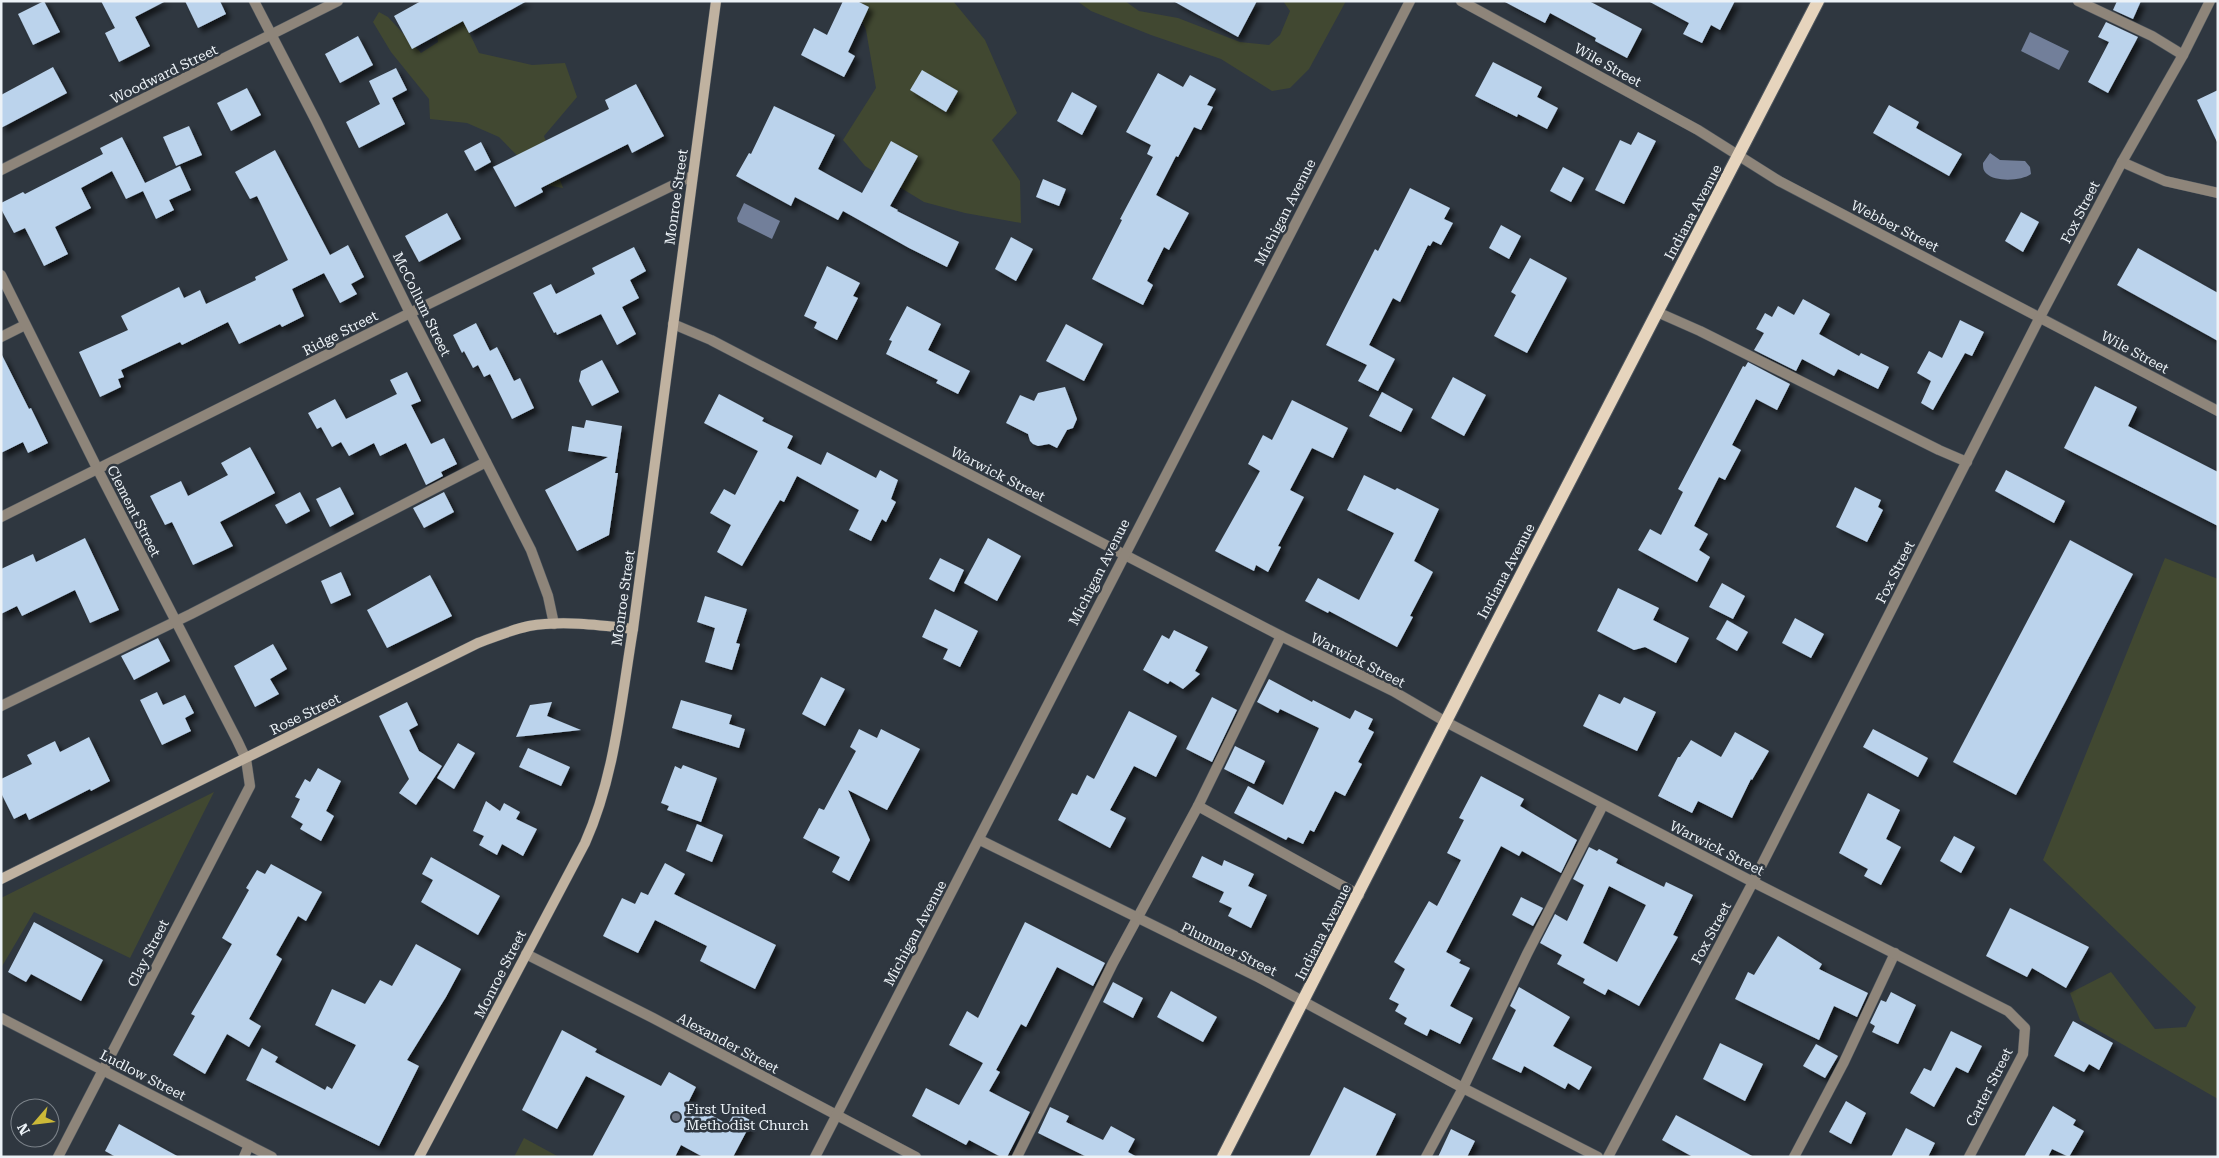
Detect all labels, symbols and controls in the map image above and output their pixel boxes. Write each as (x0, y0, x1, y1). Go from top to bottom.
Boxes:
street label: Wile Street (1572, 40, 1644, 90)
street label: Woodward Street (108, 41, 220, 107)
street label: Monroe Street (661, 148, 691, 246)
street label: Michigan Avenue (1251, 156, 1319, 268)
street label: Indiana Avenue (1661, 161, 1725, 262)
street label: Fox Street (2057, 178, 2103, 246)
street label: Webber Street (1848, 197, 1942, 255)
street label: McCollum Street (390, 249, 454, 359)
street label: Ridge Street (300, 307, 380, 359)
street label: Wile Street (2098, 327, 2172, 377)
street label: Warwick Street (948, 443, 1048, 505)
street label: Clement Street (104, 463, 164, 559)
street label: Michigan Avenue (1065, 516, 1133, 628)
street label: Indiana Avenue (1474, 520, 1538, 621)
street label: Fox Street (1872, 538, 1918, 606)
street label: Monroe Street (608, 549, 638, 647)
street label: Warwick Street (1308, 629, 1408, 691)
street label: Rose Street (267, 690, 343, 738)
street label: Warwick Street (1667, 817, 1767, 879)
street label: Michigan Avenue (880, 877, 950, 989)
street label: Indiana Avenue (1292, 881, 1354, 983)
street label: Fox Street (1688, 899, 1734, 967)
street label: Clay Street (124, 917, 172, 989)
street label: Plummer Street (1178, 919, 1280, 979)
street label: Monroe Street (471, 927, 529, 1021)
street label: Alexander Street (675, 1009, 781, 1077)
street label: Carter Street (1962, 1045, 2016, 1129)
street label: Ludlow Street (97, 1046, 189, 1104)
north arrow (10, 1098, 60, 1148)
place label: First United Methodist Church (686, 1101, 809, 1133)
marker: First United Methodist Church (670, 1111, 682, 1123)
text: N (14, 1120, 33, 1138)

